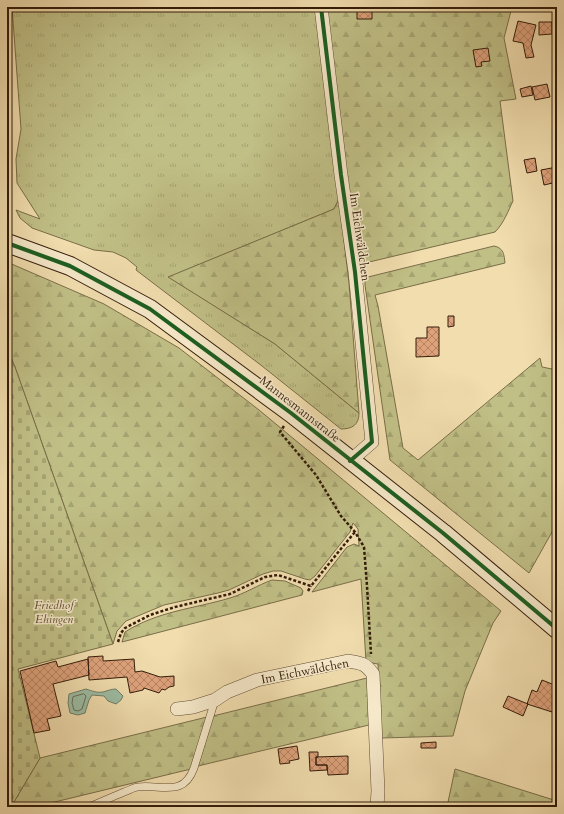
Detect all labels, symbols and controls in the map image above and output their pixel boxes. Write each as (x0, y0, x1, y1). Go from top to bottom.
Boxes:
street label: Im Eichwäldchen (346, 192, 374, 282)
street label: Mannesmannstraße (256, 372, 344, 446)
park label: Friedhof Ehingen (34, 597, 76, 627)
street label: Im Eichwäldchen (260, 655, 350, 687)

